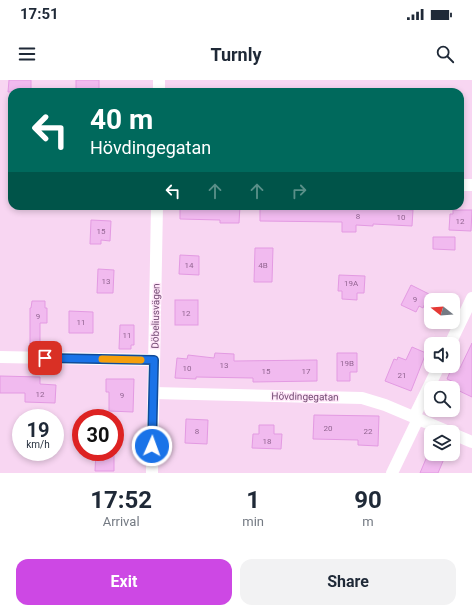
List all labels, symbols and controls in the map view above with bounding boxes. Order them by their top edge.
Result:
text: 17:51 [20,5,59,23]
icon: menu [16,43,38,65]
icon: search [434,43,456,65]
text: Turnly [210,44,262,65]
text: 40 m [90,103,153,136]
icon: left [24,104,76,156]
text: Hövdingegatan [90,137,211,158]
icon: left [162,180,184,202]
icon: ahead [204,180,226,202]
icon: ahead [246,180,268,202]
icon: right [288,180,310,202]
house number: 8 [356,212,361,221]
house number: 10 [397,213,406,222]
house number: 12 [456,217,465,226]
house number: 15 [97,227,106,236]
house number: 14 [185,261,194,270]
house number: 4B [258,261,268,270]
house number: 13 [102,277,111,286]
house number: 19A [344,279,359,288]
street label: Döbeliusvägen [149,283,162,349]
north arrow [424,293,460,329]
map controls [424,293,460,461]
house number: 9 [413,295,417,304]
house number: 12 [182,309,191,318]
house number: 9 [36,312,40,321]
house number: 11 [77,318,86,327]
house number: 11 [123,331,132,340]
button: sound [424,337,460,373]
pin [28,341,62,375]
icon: arrive [34,347,56,369]
house number: 19B [340,359,354,368]
house number: 13 [220,361,229,370]
house number: 10 [183,364,192,373]
house number: 15 [262,367,271,376]
house number: 17 [302,367,311,376]
house number: 21 [398,371,407,380]
button: search [424,381,460,417]
house number: 12 [36,390,45,399]
street label: Hövdingegatan [271,390,339,403]
house number: 9 [120,391,124,400]
speed limit sign: 30 [72,409,124,461]
text: 19 [27,418,49,442]
house number: 20 [324,424,333,433]
position arrow [131,425,173,467]
button: layers [424,425,460,461]
house number: 8 [195,427,200,436]
house number: 22 [364,427,373,436]
house number: 18 [263,437,272,446]
text: km/h [26,439,50,450]
text: 17:52 [90,486,152,514]
text: 1 [246,486,260,514]
text: 90 [354,486,382,514]
text: Arrival [103,514,140,529]
text: min [242,514,264,529]
text: m [362,514,374,529]
button: Exit [16,559,232,605]
button: Share [240,559,456,605]

